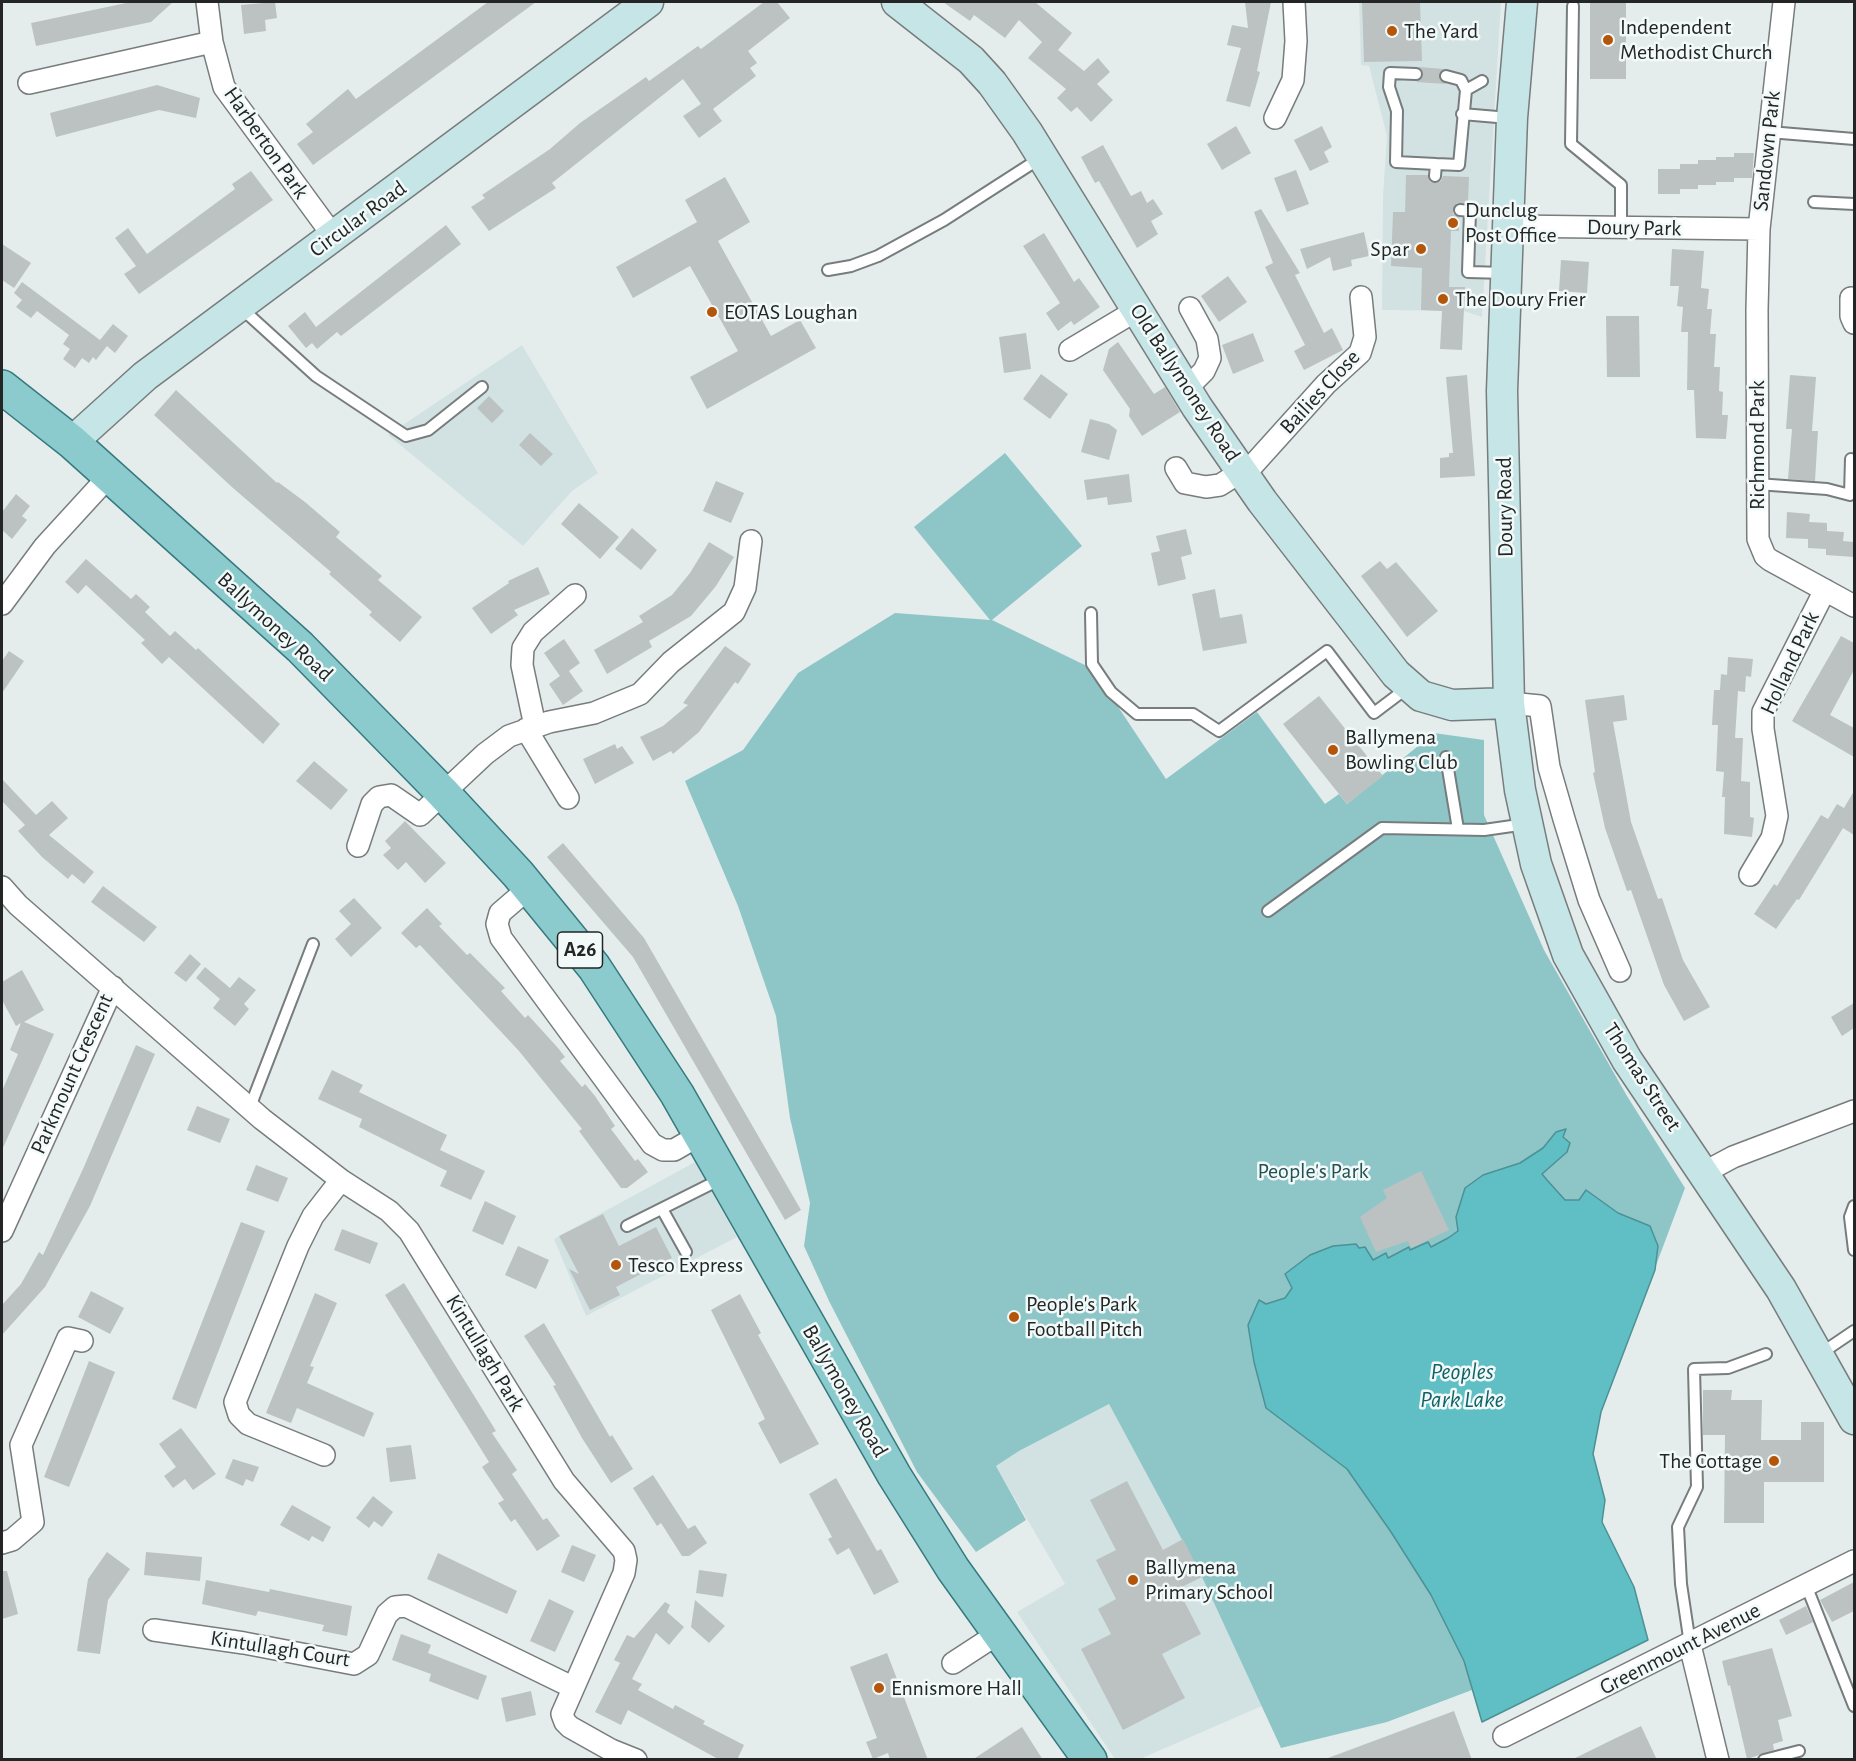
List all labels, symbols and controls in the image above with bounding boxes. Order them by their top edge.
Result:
place label: Independent Methodist Church [1620,14,1773,66]
place label: The Yard [1404,18,1478,44]
marker: The Yard [1385,24,1399,38]
marker: Independent Methodist Church [1601,33,1615,47]
street label: Harberton Park [218,82,314,204]
street label: Sandown Park [1748,89,1786,213]
street label: Circular Road [304,175,412,263]
place label: Dunclug Post Office [1465,197,1557,248]
street label: Doury Park [1587,214,1681,242]
marker: Dunclug Post Office [1446,216,1460,230]
place label: Spar [1370,236,1409,262]
marker: Spar [1414,242,1428,256]
place label: The Doury Frier [1455,286,1586,312]
marker: The Doury Frier [1436,292,1450,306]
place label: EOTAS Loughan [724,299,858,325]
street label: Old Ballymoney Road [1124,299,1246,467]
marker: EOTAS Loughan [705,305,719,319]
street label: Bailies Close [1274,344,1366,440]
street label: Richmond Park [1744,380,1770,510]
street label: Doury Road [1491,457,1519,557]
street label: Ballymoney Road [212,567,338,687]
street label: Holland Park [1755,607,1825,719]
place label: Ballymena Bowling Club [1345,724,1458,776]
marker: Ballymena Bowling Club [1326,743,1340,757]
road number: A26 [558,932,602,968]
street label: Parkmount Crescent [25,990,119,1158]
street label: Thomas Street [1597,1018,1687,1136]
park label: People's Park [1257,1158,1369,1184]
place label: Tesco Express [628,1252,743,1278]
marker: Tesco Express [609,1258,623,1272]
street label: Kintullagh Park [440,1290,530,1416]
place label: People's Park Football Pitch [1026,1291,1143,1342]
marker: People's Park Football Pitch [1007,1310,1021,1324]
street label: Ballymoney Road [796,1320,894,1462]
water label: Peoples Park Lake [1420,1358,1504,1414]
place label: The Cottage [1659,1448,1762,1474]
marker: The Cottage [1767,1454,1781,1468]
place label: Ballymena Primary School [1145,1554,1273,1606]
marker: Ballymena Primary School [1126,1573,1140,1587]
street label: Greenmount Avenue [1595,1597,1765,1701]
street label: Kintullagh Court [208,1625,352,1673]
place label: Ennismore Hall [891,1675,1022,1701]
marker: Ennismore Hall [872,1681,886,1695]

